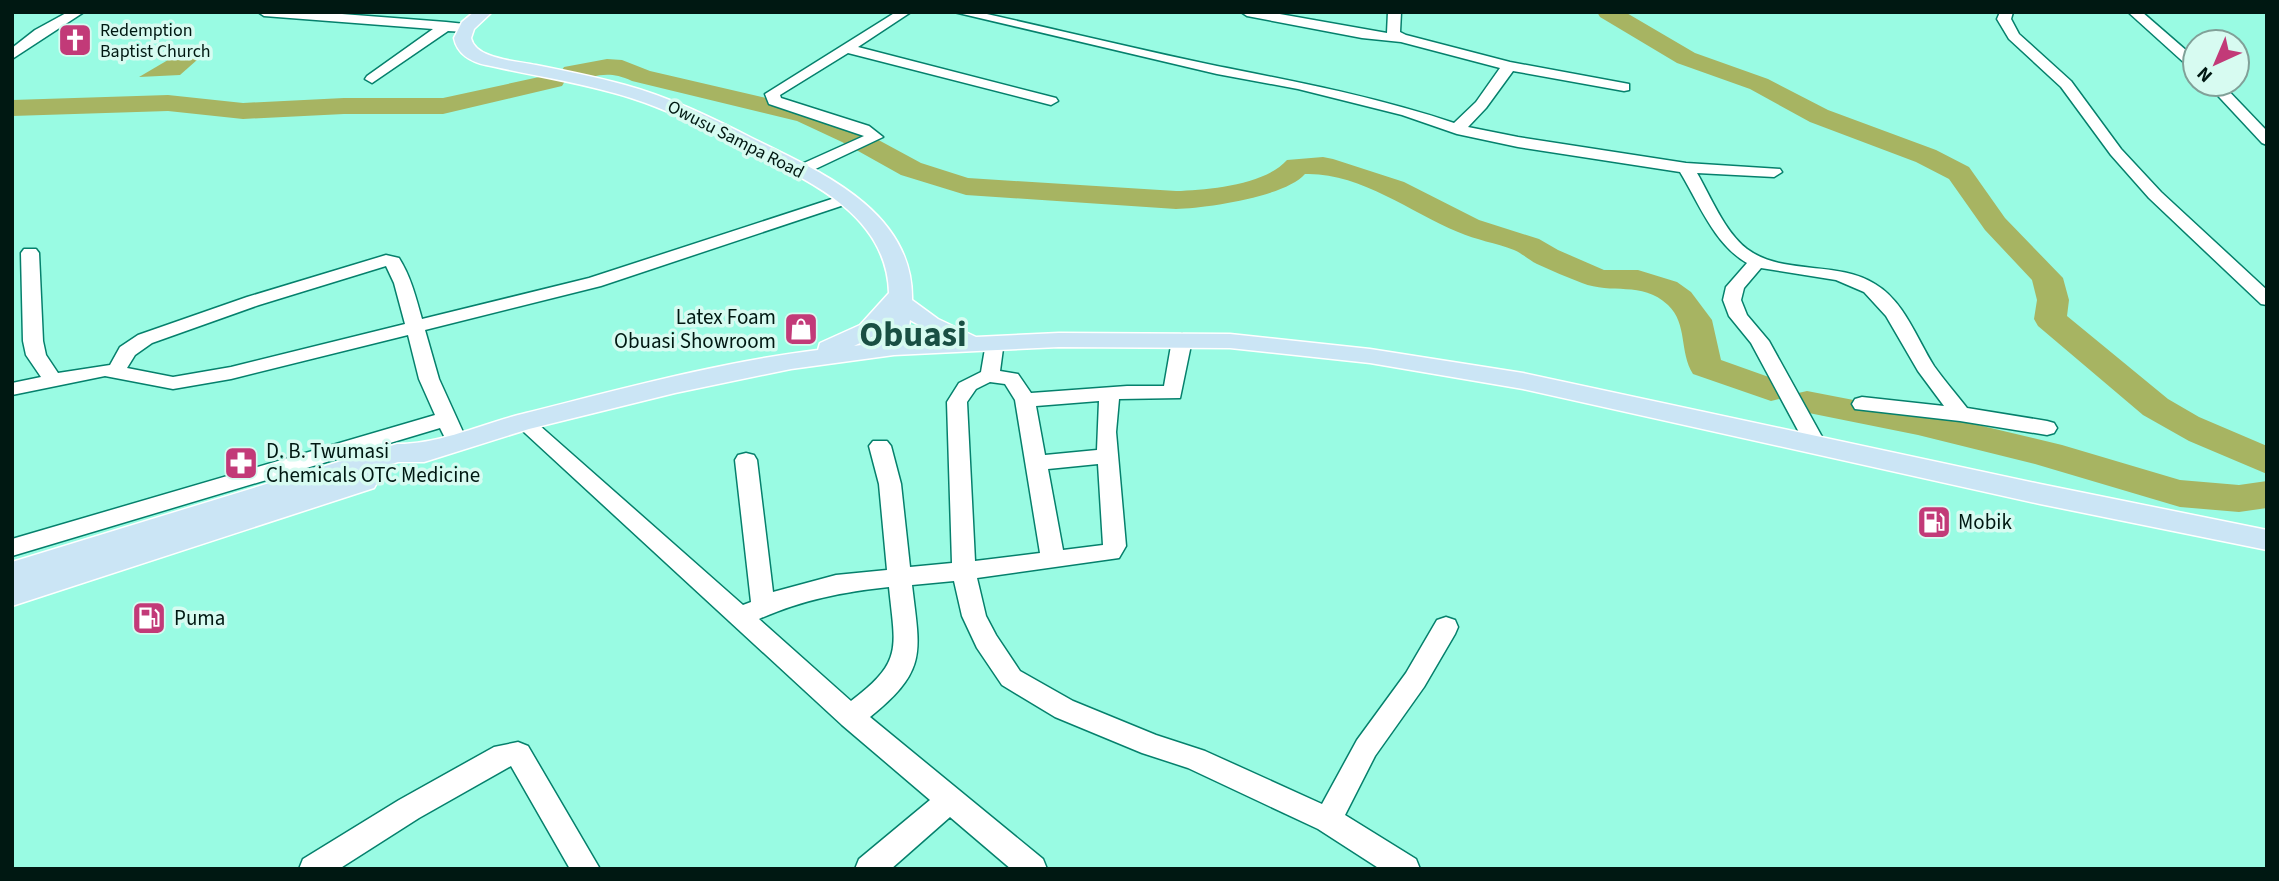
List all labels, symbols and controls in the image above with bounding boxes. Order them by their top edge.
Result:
place label: Redemption Baptist Church [100,18,211,64]
church icon: Redemption Baptist Church [56,21,94,59]
north arrow [2181,28,2251,98]
text: N [2191,60,2219,88]
street label: Owusu Sampa Road [663,94,808,185]
place label: Latex Foam Obuasi Showroom [614,302,776,356]
shop icon: Latex Foam Obuasi Showroom [782,310,820,348]
district label: Obuasi [859,310,967,360]
place label: D. B. Twumasi Chemicals OTC Medicine [266,436,480,490]
pharmacy icon: D. B. Twumasi Chemicals OTC Medicine [222,444,260,482]
fuel station icon: Mobik [1915,503,1953,541]
place label: Mobik [1958,507,2012,537]
fuel station icon: Puma [130,599,168,637]
place label: Puma [174,603,225,633]

